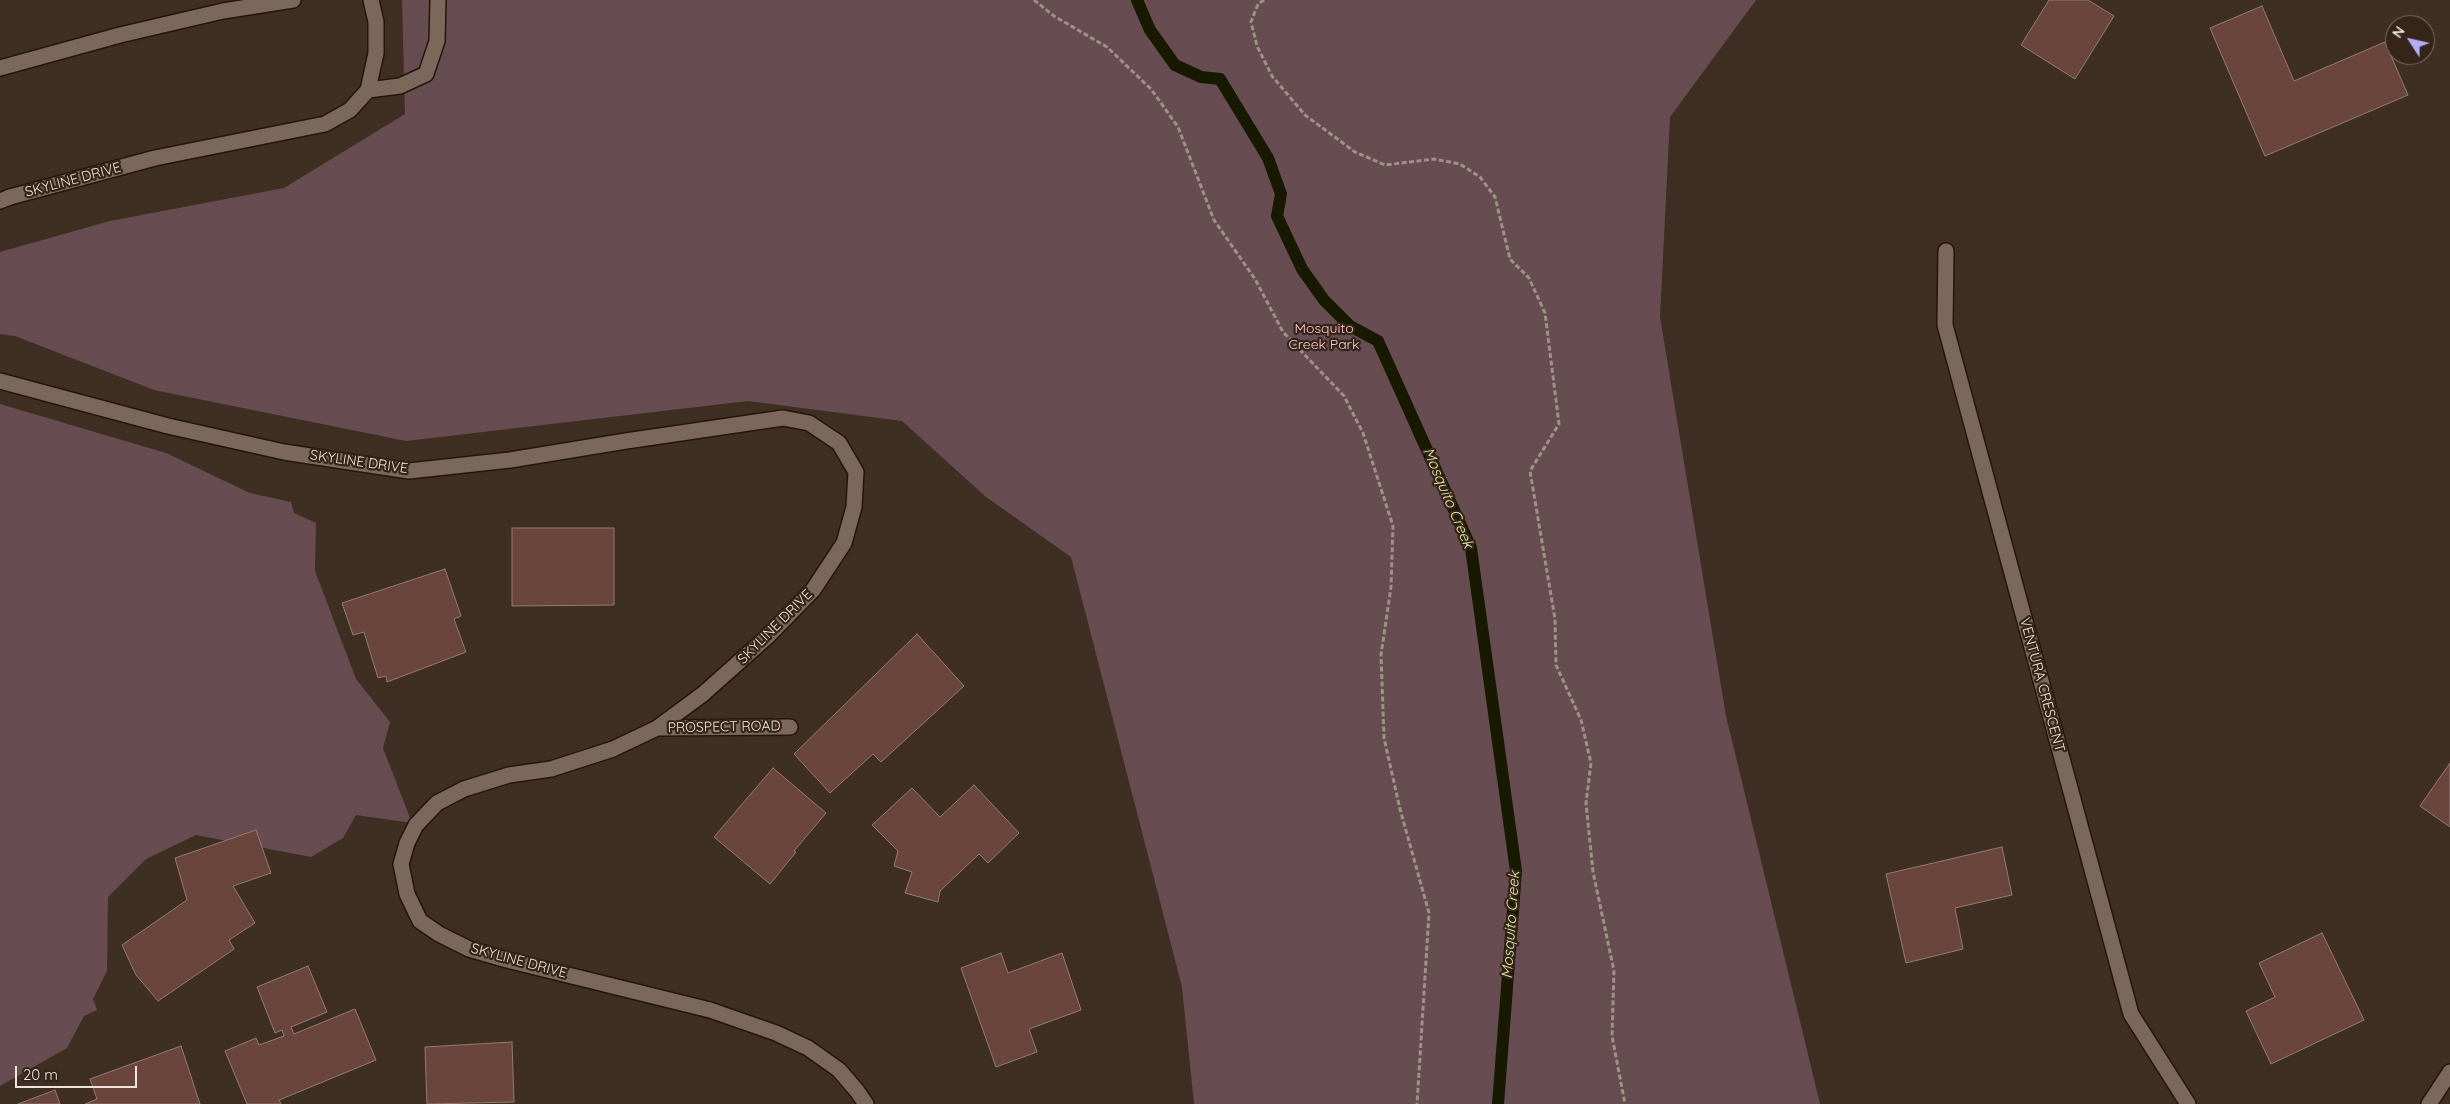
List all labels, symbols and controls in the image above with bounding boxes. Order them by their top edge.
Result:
north arrow [2385,15,2435,65]
text: N [2388,23,2409,41]
street label: SKYLINE DRIVE [23,159,123,201]
park label: Mosquito Creek Park [1289,321,1359,354]
water label: Mosquito Creek [1419,445,1477,551]
street label: SKYLINE DRIVE [309,447,409,477]
street label: SKYLINE DRIVE [734,586,816,668]
street label: VENTURA CRESCENT [2016,616,2068,754]
street label: PROSPECT ROAD [667,718,781,736]
water label: Mosquito Creek [1498,871,1524,979]
street label: SKYLINE DRIVE [469,940,569,982]
scale bar [18,1056,140,1088]
text: 20 m [23,1065,58,1084]

